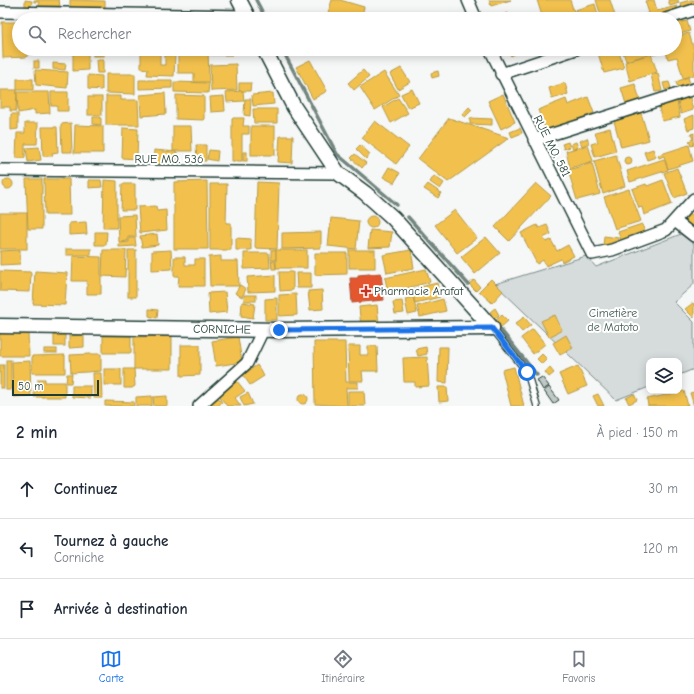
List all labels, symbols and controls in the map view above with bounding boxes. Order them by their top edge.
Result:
search box [12,12,682,56]
icon: search [26,23,48,45]
text: Rechercher [58,25,131,43]
street label: RUE MO. 581 [530,113,574,179]
street label: RUE MO. 536 [135,152,203,166]
place label: Pharmacie Arafat [374,284,464,298]
marker: Pharmacie Arafat [361,286,371,296]
park label: Cimetière de Matoto [587,306,639,334]
route end [270,321,288,339]
street label: CORNICHE [193,322,251,337]
map controls [646,358,682,394]
button: layers [646,358,682,394]
route start [518,363,536,381]
scale bar [12,378,99,397]
text: 50 m [18,380,43,393]
text: 2 min [16,423,57,442]
text: À pied · 150 m [597,425,678,440]
icon: ahead [16,478,38,500]
text: Continuez [54,480,117,498]
text: 30 m [648,481,678,496]
text: Tournez à gauche [54,532,168,550]
icon: left [16,538,38,560]
text: 120 m [643,541,678,556]
text: Corniche [54,550,104,565]
icon: arrive [16,598,38,620]
text: Arrivée à destination [54,600,188,618]
tab: Carte [99,648,124,685]
tab: Itinéraire [321,648,365,685]
tab: Favoris [562,648,595,685]

